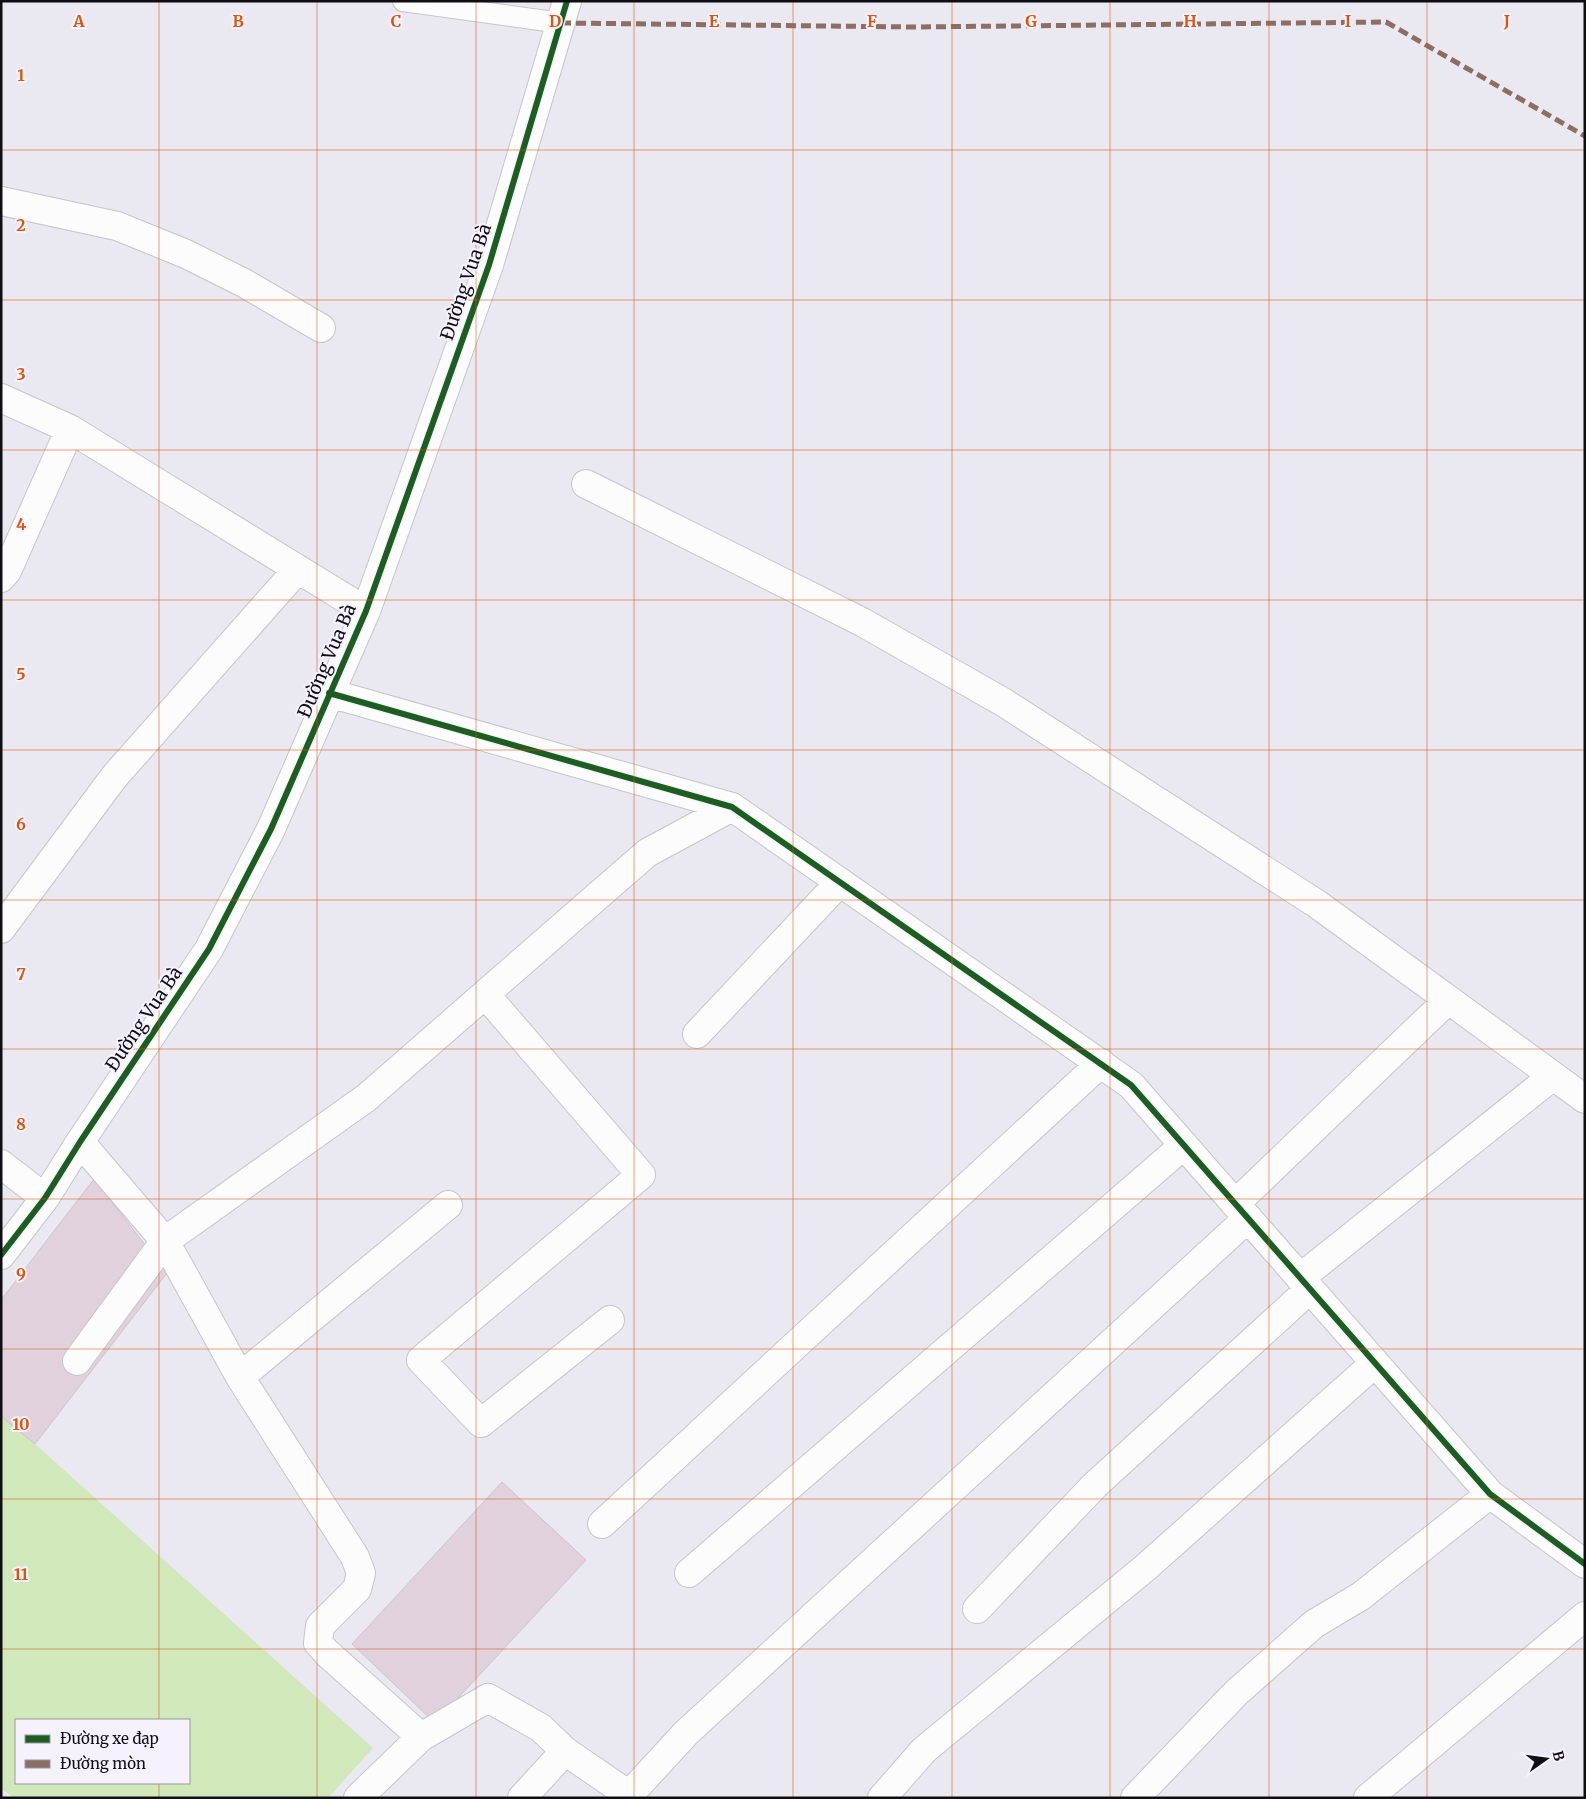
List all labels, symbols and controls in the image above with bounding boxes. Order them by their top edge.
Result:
text: A [72,11,85,31]
text: B [232,11,244,31]
text: C [391,11,401,31]
text: D [549,11,561,31]
text: E [709,11,720,31]
text: F [867,11,877,31]
text: G [1025,11,1037,31]
text: H [1183,11,1197,31]
text: I [1345,11,1351,31]
text: J [1503,11,1510,31]
text: 1 [17,65,25,85]
text: 2 [16,215,26,235]
street label: Đường Vua Bà [435,220,496,343]
text: 3 [16,364,26,384]
text: 4 [16,514,26,534]
street label: Đường Vua Bà [292,600,361,721]
text: 5 [16,664,26,684]
text: 6 [16,814,26,834]
street label: Đường Vua Bà [100,962,187,1076]
text: 7 [16,964,26,984]
text: 8 [16,1114,26,1134]
text: 9 [16,1264,26,1284]
text: 10 [12,1414,30,1434]
text: 11 [14,1564,29,1584]
legend [15,1719,190,1784]
text: Đường xe đạp [60,1729,159,1748]
north arrow [1521,1734,1571,1784]
text: B [1549,1749,1569,1763]
text: Đường mòn [60,1754,146,1773]

